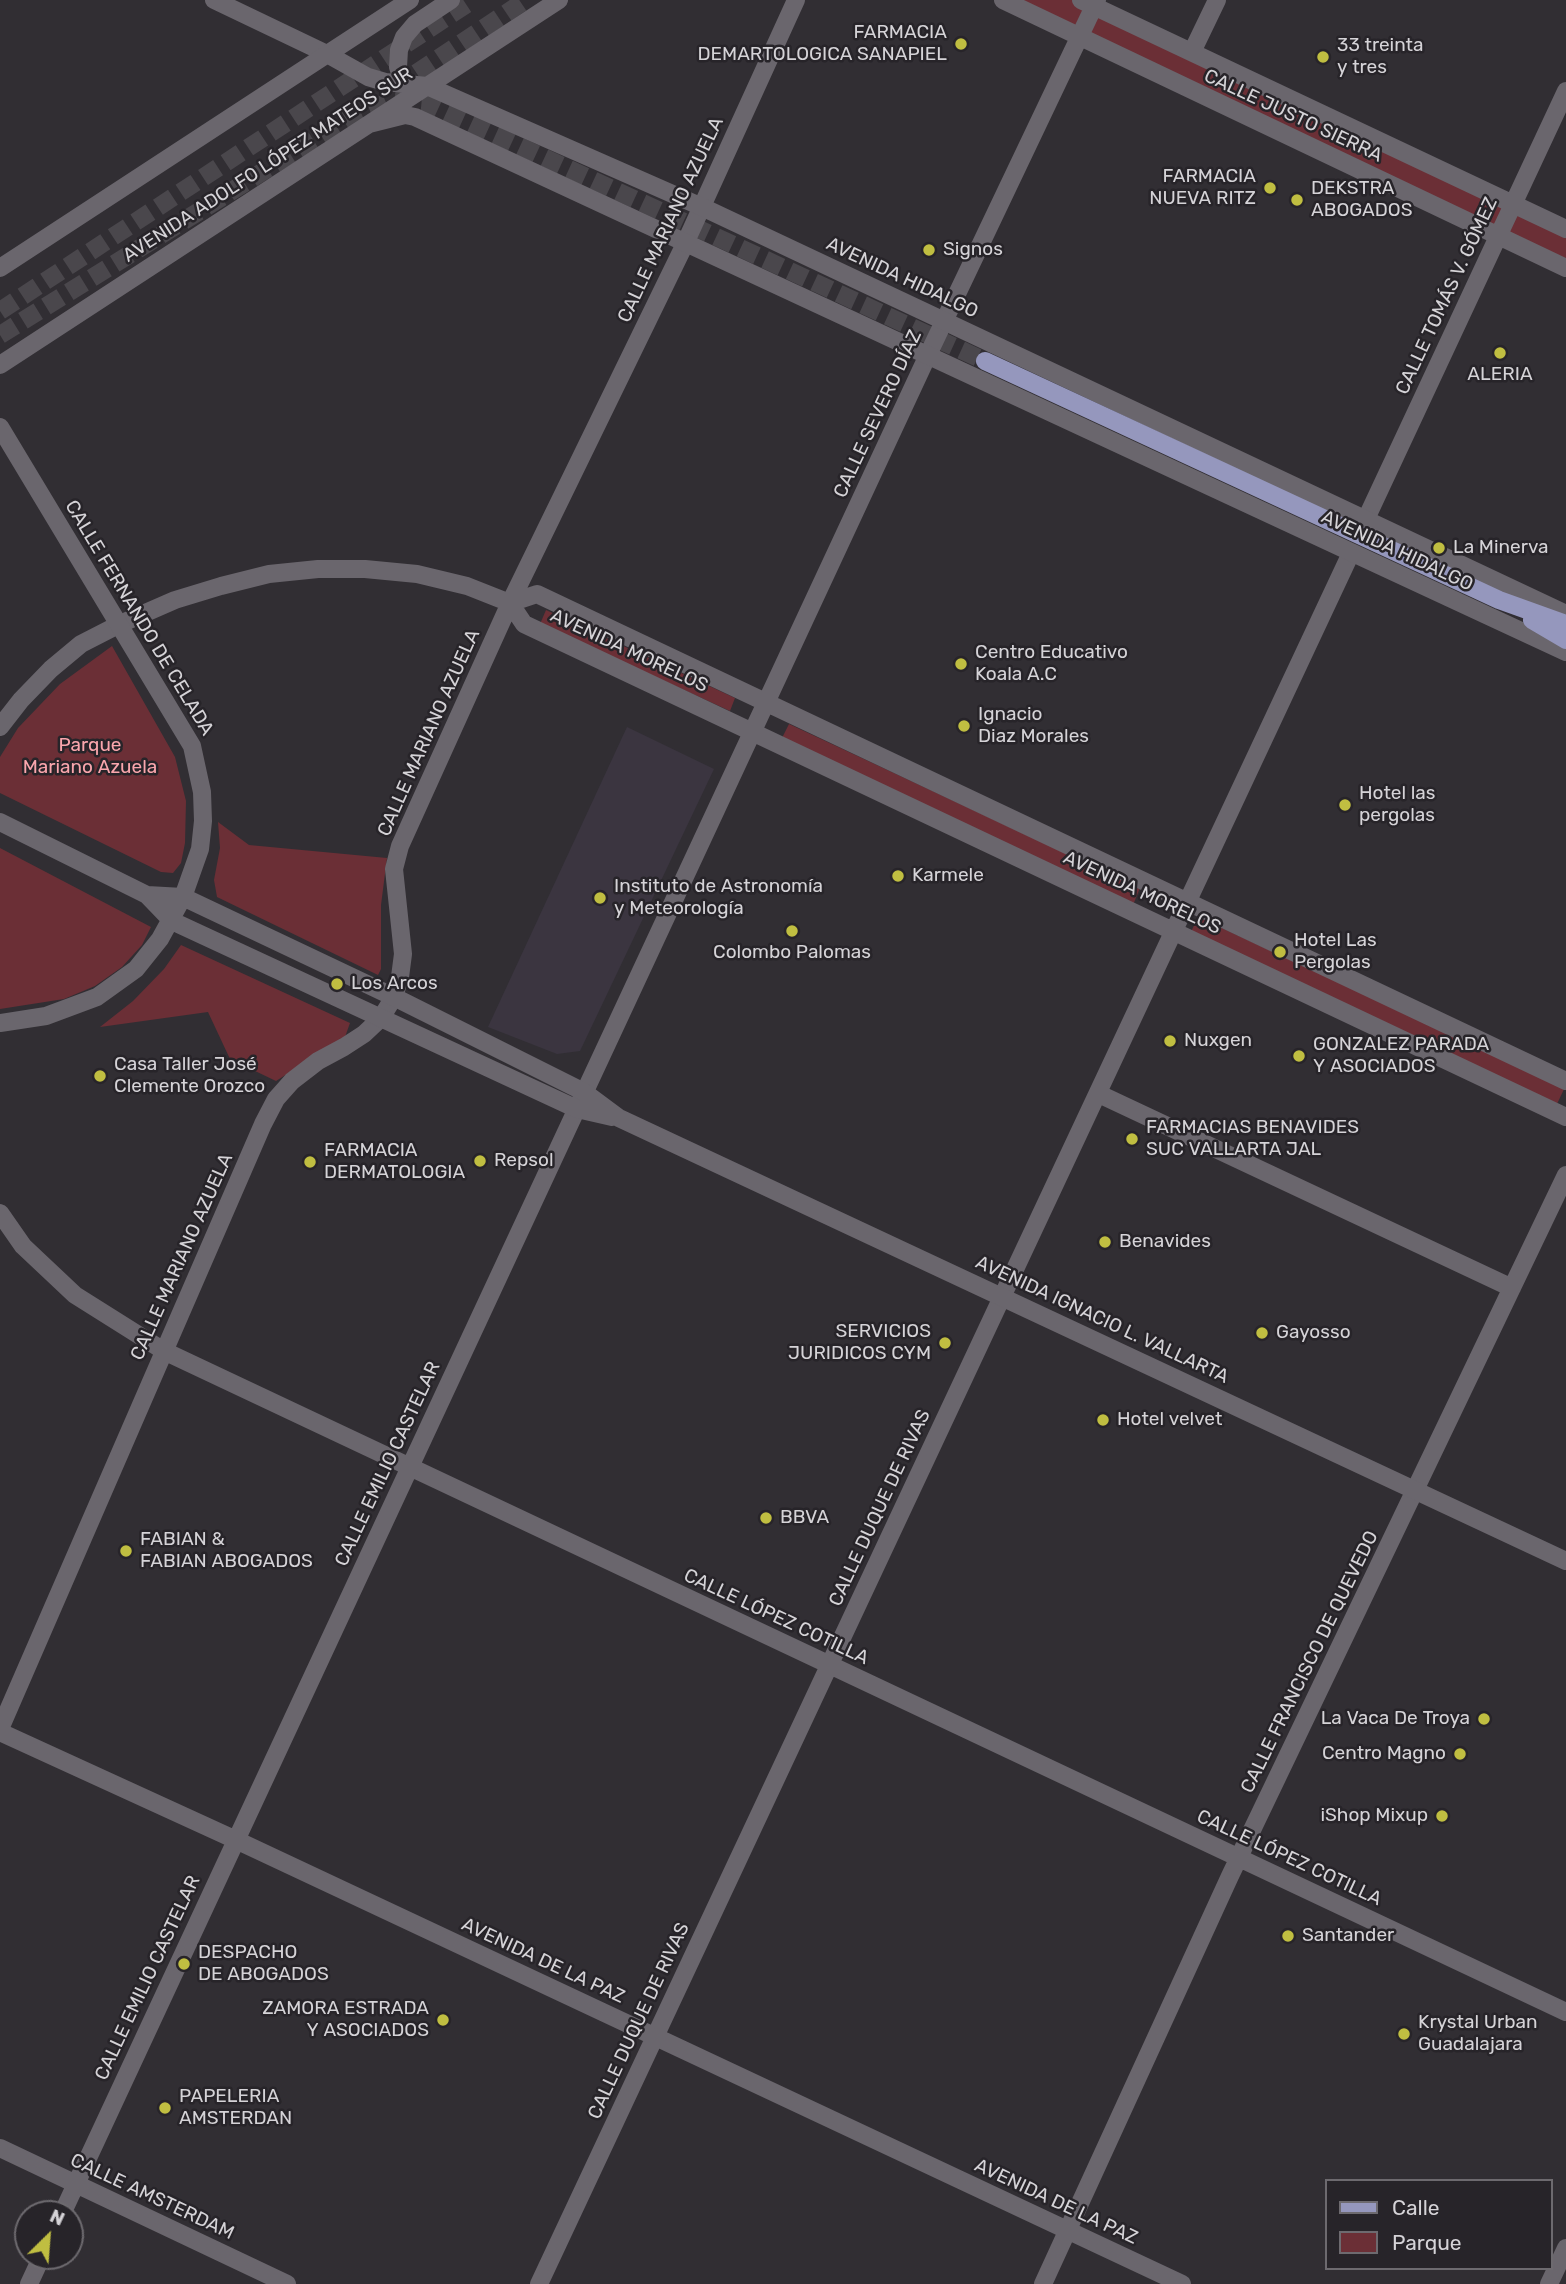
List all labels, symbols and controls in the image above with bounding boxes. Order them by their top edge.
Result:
place label: FARMACIA DEMARTOLOGICA SANAPIEL [697,22,947,66]
place label: 33 treinta y tres [1337,35,1423,79]
marker: FARMACIA DEMARTOLOGICA SANAPIEL [953,36,969,52]
marker: 33 treinta y tres [1315,49,1331,65]
street label: AVENIDA ADOLFO LÓPEZ MATEOS SUR [119,63,417,267]
street label: CALLE JUSTO SIERRA [1200,65,1386,167]
street label: CALLE MARIANO AZUELA [613,114,729,326]
place label: FARMACIA NUEVA RITZ [1149,166,1256,210]
place label: DEKSTRA ABOGADOS [1311,178,1412,222]
marker: FARMACIA NUEVA RITZ [1262,180,1278,196]
marker: DEKSTRA ABOGADOS [1289,192,1305,208]
street label: CALLE TOMÁS V. GÓMEZ [1391,194,1503,398]
street label: AVENIDA HIDALGO [822,233,982,323]
place label: Signos [943,239,1003,261]
marker: Signos [921,242,937,258]
street label: CALLE SEVERO DÍAZ [829,327,927,501]
marker: ALERIA [1492,345,1508,361]
place label: ALERIA [1467,364,1533,386]
street label: CALLE FERNANDO DE CELADA [60,496,218,740]
street label: AVENIDA HIDALGO [1317,506,1477,596]
place label: La Minerva [1453,537,1549,559]
marker: La Minerva [1431,540,1447,556]
street label: AVENIDA MORELOS [546,604,712,698]
street label: CALLE MARIANO AZUELA [373,626,485,840]
place label: Centro Educativo Koala A.C [975,642,1128,686]
marker: Centro Educativo Koala A.C [953,656,969,672]
place label: Ignacio Diaz Morales [978,704,1089,748]
marker: Ignacio Diaz Morales [956,718,972,734]
park label: Parque Mariano Azuela [23,735,157,779]
place label: Hotel las pergolas [1359,783,1436,827]
marker: Hotel las pergolas [1337,797,1353,813]
street label: AVENIDA MORELOS [1059,846,1225,940]
place label: Karmele [912,865,984,887]
marker: Karmele [890,868,906,884]
place label: Instituto de Astronomía y Meteorología [614,876,823,920]
marker: Instituto de Astronomía y Meteorología [592,890,608,906]
marker: Colombo Palomas [784,923,800,939]
place label: Hotel Las Pergolas [1294,930,1377,974]
place label: Colombo Palomas [713,942,871,964]
marker: Hotel Las Pergolas [1272,944,1288,960]
place label: Los Arcos [351,973,438,995]
marker: Los Arcos [329,976,345,992]
place label: Nuxgen [1184,1030,1252,1052]
marker: Nuxgen [1162,1033,1178,1049]
place label: GONZALEZ PARADA Y ASOCIADOS [1313,1034,1489,1078]
marker: GONZALEZ PARADA Y ASOCIADOS [1291,1048,1307,1064]
place label: Casa Taller José Clemente Orozco [114,1054,265,1098]
marker: Casa Taller José Clemente Orozco [92,1068,108,1084]
place label: FARMACIAS BENAVIDES SUC VALLARTA JAL [1146,1117,1359,1161]
marker: FARMACIAS BENAVIDES SUC VALLARTA JAL [1124,1131,1140,1147]
place label: FARMACIA DERMATOLOGIA [324,1140,465,1184]
street label: CALLE MARIANO AZUELA [126,1150,238,1364]
place label: Repsol [494,1150,554,1172]
marker: Repsol [472,1153,488,1169]
marker: FARMACIA DERMATOLOGIA [302,1154,318,1170]
place label: Benavides [1119,1231,1211,1253]
marker: Benavides [1097,1234,1113,1250]
street label: AVENIDA IGNACIO L. VALLARTA [972,1251,1232,1389]
place label: SERVICIOS JURIDICOS CYM [788,1321,931,1365]
place label: Gayosso [1276,1322,1351,1344]
marker: Gayosso [1254,1325,1270,1341]
marker: SERVICIOS JURIDICOS CYM [937,1335,953,1351]
street label: CALLE EMILIO CASTELAR [331,1358,445,1570]
street label: CALLE DUQUE DE RIVAS [824,1406,936,1610]
place label: Hotel velvet [1117,1409,1222,1431]
marker: Hotel velvet [1095,1412,1111,1428]
place label: BBVA [780,1507,829,1529]
marker: BBVA [758,1510,774,1526]
street label: CALLE FRANCISCO DE QUEVEDO [1236,1527,1384,1797]
place label: FABIAN & FABIAN ABOGADOS [140,1529,313,1573]
marker: FABIAN & FABIAN ABOGADOS [118,1543,134,1559]
street label: CALLE LÓPEZ COTILLA [680,1564,872,1670]
place label: La Vaca De Troya [1321,1708,1470,1730]
marker: La Vaca De Troya [1476,1711,1492,1727]
place label: Centro Magno [1322,1743,1446,1765]
marker: Centro Magno [1452,1746,1468,1762]
street label: CALLE LÓPEZ COTILLA [1193,1805,1385,1911]
place label: iShop Mixup [1320,1805,1428,1827]
marker: iShop Mixup [1434,1808,1450,1824]
street label: CALLE EMILIO CASTELAR [91,1872,205,2084]
street label: AVENIDA DE LA PAZ [458,1913,628,2009]
street label: CALLE DUQUE DE RIVAS [583,1919,695,2123]
place label: Santander [1302,1925,1394,1947]
marker: Santander [1280,1928,1296,1944]
place label: DESPACHO DE ABOGADOS [198,1942,329,1986]
marker: DESPACHO DE ABOGADOS [176,1956,192,1972]
place label: ZAMORA ESTRADA Y ASOCIADOS [262,1998,429,2042]
marker: ZAMORA ESTRADA Y ASOCIADOS [435,2012,451,2028]
place label: Krystal Urban Guadalajara [1418,2012,1538,2056]
marker: Krystal Urban Guadalajara [1396,2026,1412,2042]
place label: PAPELERIA AMSTERDAN [179,2086,292,2130]
marker: PAPELERIA AMSTERDAN [157,2100,173,2116]
street label: CALLE AMSTERDAM [67,2149,237,2245]
street label: AVENIDA DE LA PAZ [971,2154,1141,2250]
legend [1324,2179,1552,2270]
text: Calle [1392,2195,1440,2220]
north arrow [14,2200,84,2270]
text: N [46,2204,68,2231]
text: Parque [1392,2230,1462,2255]

